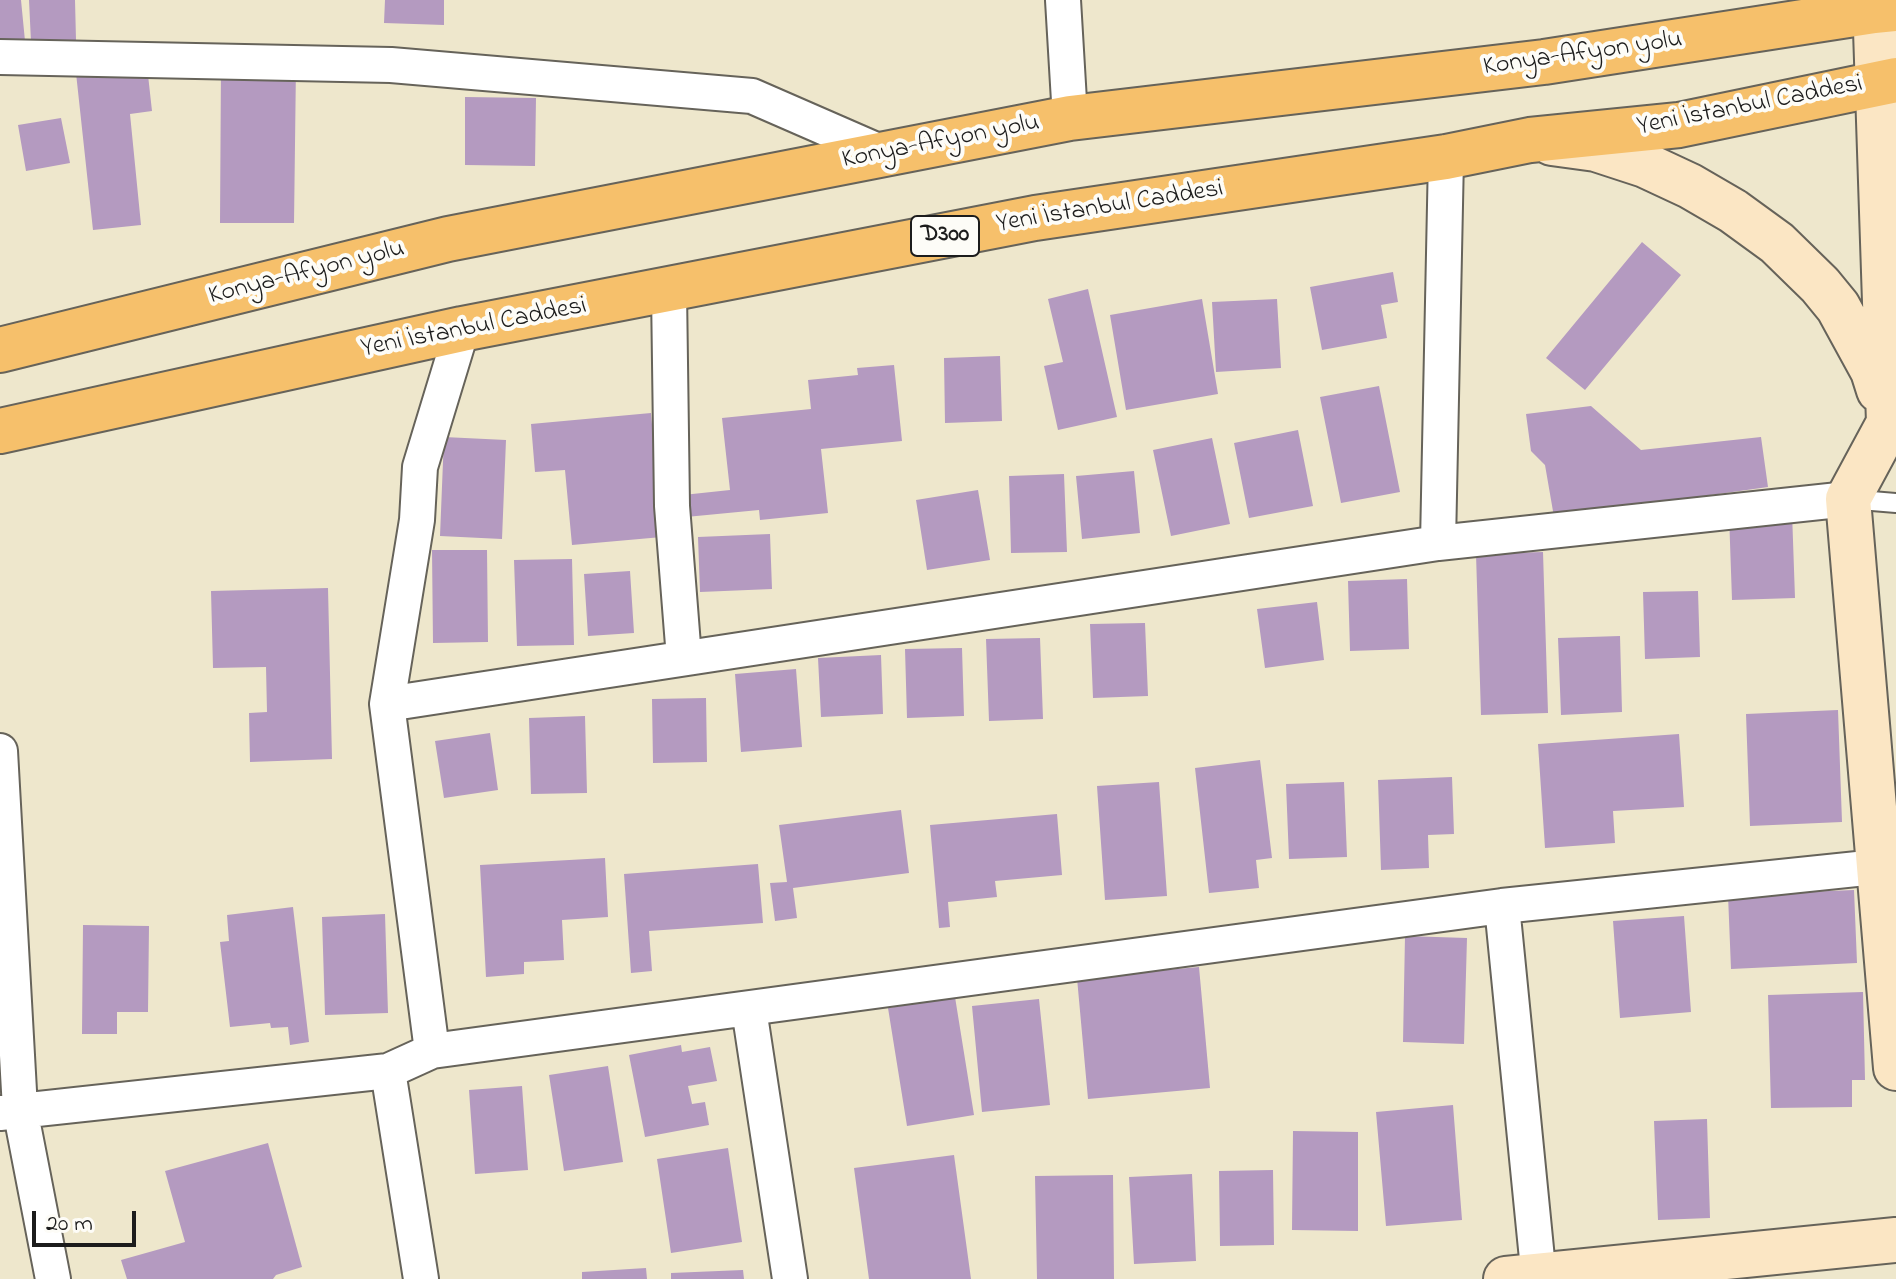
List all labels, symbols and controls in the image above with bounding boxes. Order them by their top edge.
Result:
street label: Konya-Afyon yolu [1482,26,1684,84]
street label: Yeni İstanbul Caddesi [1635,70,1865,144]
street label: Konya-Afyon yolu [840,109,1042,177]
street label: Yeni İstanbul Caddesi [994,175,1226,241]
road number: D300 [911,216,979,256]
street label: Konya-Afyon yolu [206,235,408,313]
street label: Yeni İstanbul Caddesi [359,292,589,366]
scale bar [36,1195,140,1245]
text: 20 m [46,1207,93,1242]

